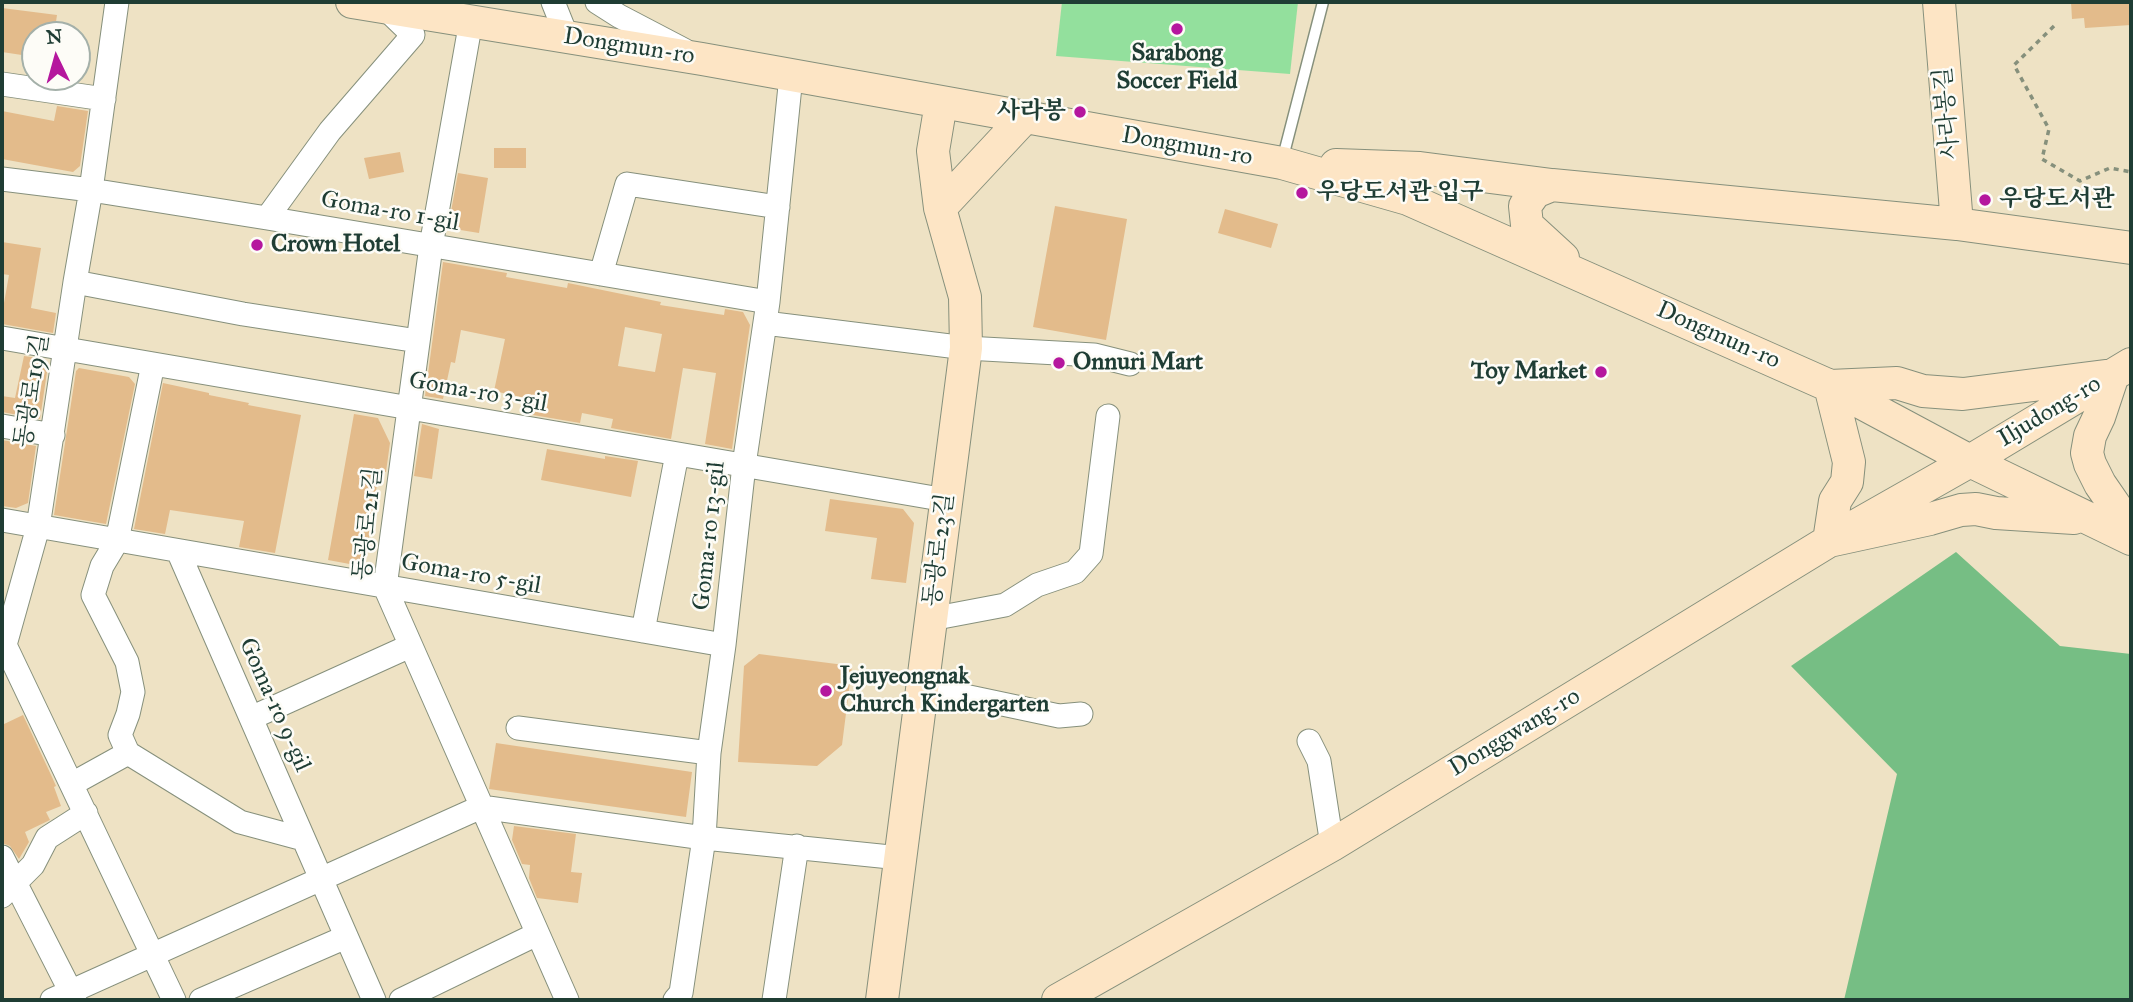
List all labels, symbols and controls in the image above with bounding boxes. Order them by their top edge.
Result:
north arrow [21,21,91,91]
marker: Sarabong Soccer Field [1169,21,1185,37]
street label: Dongmun-ro [561,22,697,72]
text: N [45,24,63,49]
place label: Sarabong Soccer Field [1116,40,1238,96]
street label: 사라봉길 [1930,66,1966,160]
place label: 사라봉 [996,98,1066,126]
marker: 사라봉 [1072,104,1088,120]
street label: Dongmun-ro [1119,121,1255,173]
place label: 우당도서관 입구 [1316,179,1483,207]
marker: 우당도서관 입구 [1294,185,1310,201]
street label: Goma-ro 1-gil [319,186,461,238]
place label: 우당도서관 [1999,186,2115,214]
marker: 우당도서관 [1977,192,1993,208]
place label: Crown Hotel [271,231,400,259]
marker: Crown Hotel [249,237,265,253]
street label: Dongmun-ro [1652,296,1784,376]
street label: 동광로19길 [10,332,56,450]
place label: Onnuri Mart [1073,349,1203,377]
marker: Onnuri Mart [1051,355,1067,371]
place label: Toy Market [1471,358,1587,386]
marker: Toy Market [1593,364,1609,380]
street label: Goma-ro 3-gil [407,367,549,419]
street label: Iljudong-ro [1993,370,2107,454]
street label: Goma-ro 13-gil [688,460,732,612]
street label: 동광로21길 [349,466,389,582]
street label: 동광로23길 [919,492,961,608]
street label: Goma-ro 5-gil [399,549,543,601]
street label: Goma-ro 9-gil [232,634,316,776]
place label: Jejuyeongnak Church Kindergarten [840,663,1049,719]
marker: Jejuyeongnak Church Kindergarten [818,683,834,699]
street label: Donggwang-ro [1444,683,1586,783]

